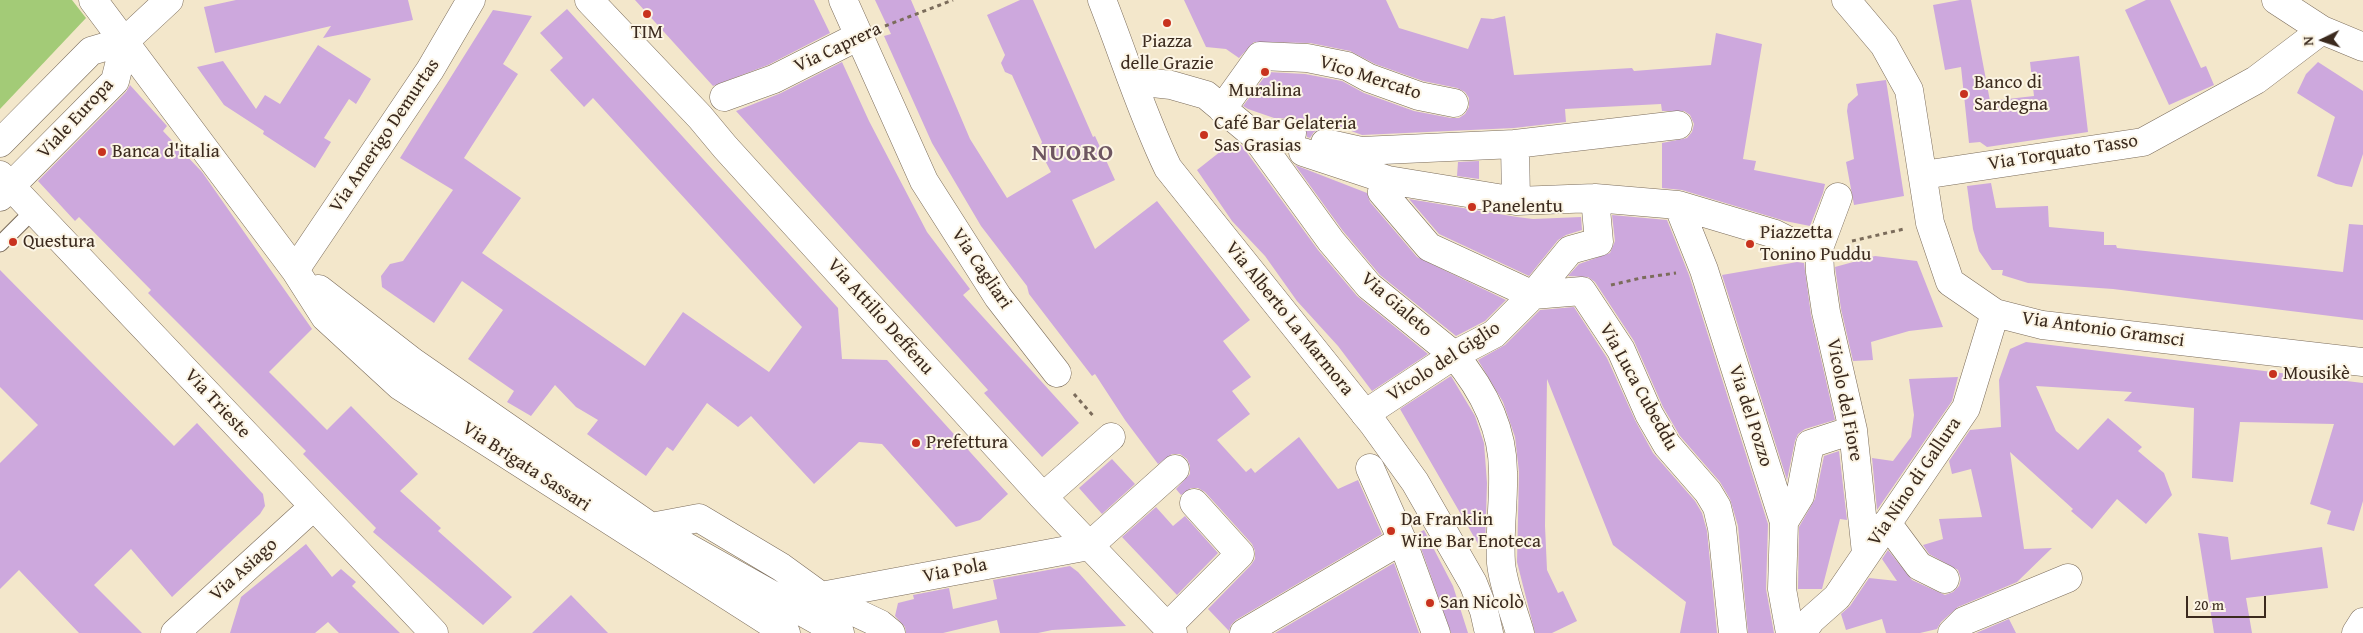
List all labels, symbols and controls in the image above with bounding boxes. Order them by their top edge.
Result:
marker: TIM [641,8,653,20]
north arrow [2298,15,2348,65]
marker: Piazza delle Grazie [1161,17,1173,29]
street label: Via Caprera [791,18,885,78]
place label: TIM [631,22,663,44]
place label: Piazza delle Grazie [1120,31,1214,75]
text: N [2298,36,2318,46]
street label: Vico Mercato [1316,51,1424,105]
street label: Via Amerigo Demurtas [325,55,445,217]
marker: Muralina [1259,66,1271,78]
place label: Banco di Sardegna [1974,72,2048,116]
street label: Viale Europa [33,74,119,164]
place label: Muralina [1229,80,1301,102]
marker: Banco di Sardegna [1958,88,1970,100]
place label: Café Bar Gelateria Sas Grasias [1214,113,1356,157]
marker: Café Bar Gelateria Sas Grasias [1198,129,1210,141]
street label: Via Torquato Tasso [1986,130,2140,176]
district label: NUORO [1031,140,1115,168]
place label: Banca d'italia [112,141,220,163]
marker: Banca d'italia [96,146,108,158]
place label: Panelentu [1482,196,1563,218]
marker: Panelentu [1466,201,1478,213]
place label: Piazzetta Tonino Puddu [1760,222,1871,266]
street label: Via Cagliari [946,224,1016,314]
place label: Questura [23,231,95,253]
marker: Questura [7,236,19,248]
street label: Via Alberto La Marmora [1220,237,1358,401]
marker: Piazzetta Tonino Puddu [1744,238,1756,250]
street label: Via Attilio Deffenu [822,254,938,380]
street label: Via Gialeto [1356,268,1436,342]
street label: Via Antonio Gramsci [2020,307,2186,353]
street label: Vicolo del Giglio [1383,317,1505,407]
street label: Via Luca Cubeddu [1594,319,1682,455]
street label: Vicolo del Fiore [1821,337,1867,463]
street label: Via del Pozzo [1723,362,1777,470]
place label: Mousikè [2283,363,2350,385]
street label: Via Trieste [179,364,255,444]
marker: Mousikè [2267,368,2279,380]
street label: Via Nino di Gallura [1863,413,1967,551]
street label: Via Brigata Sassari [457,417,595,517]
place label: Prefettura [926,432,1008,454]
marker: Prefettura [910,437,922,449]
place label: Da Franklin Wine Bar Enoteca [1401,509,1541,553]
marker: Da Franklin Wine Bar Enoteca [1385,525,1397,537]
street label: Via Asiago [205,534,283,606]
street label: Via Pola [921,554,989,588]
scale bar [2188,586,2268,618]
place label: San Nicolò [1440,592,1524,614]
text: 20 m [2194,594,2224,615]
marker: San Nicolò [1424,597,1436,609]

